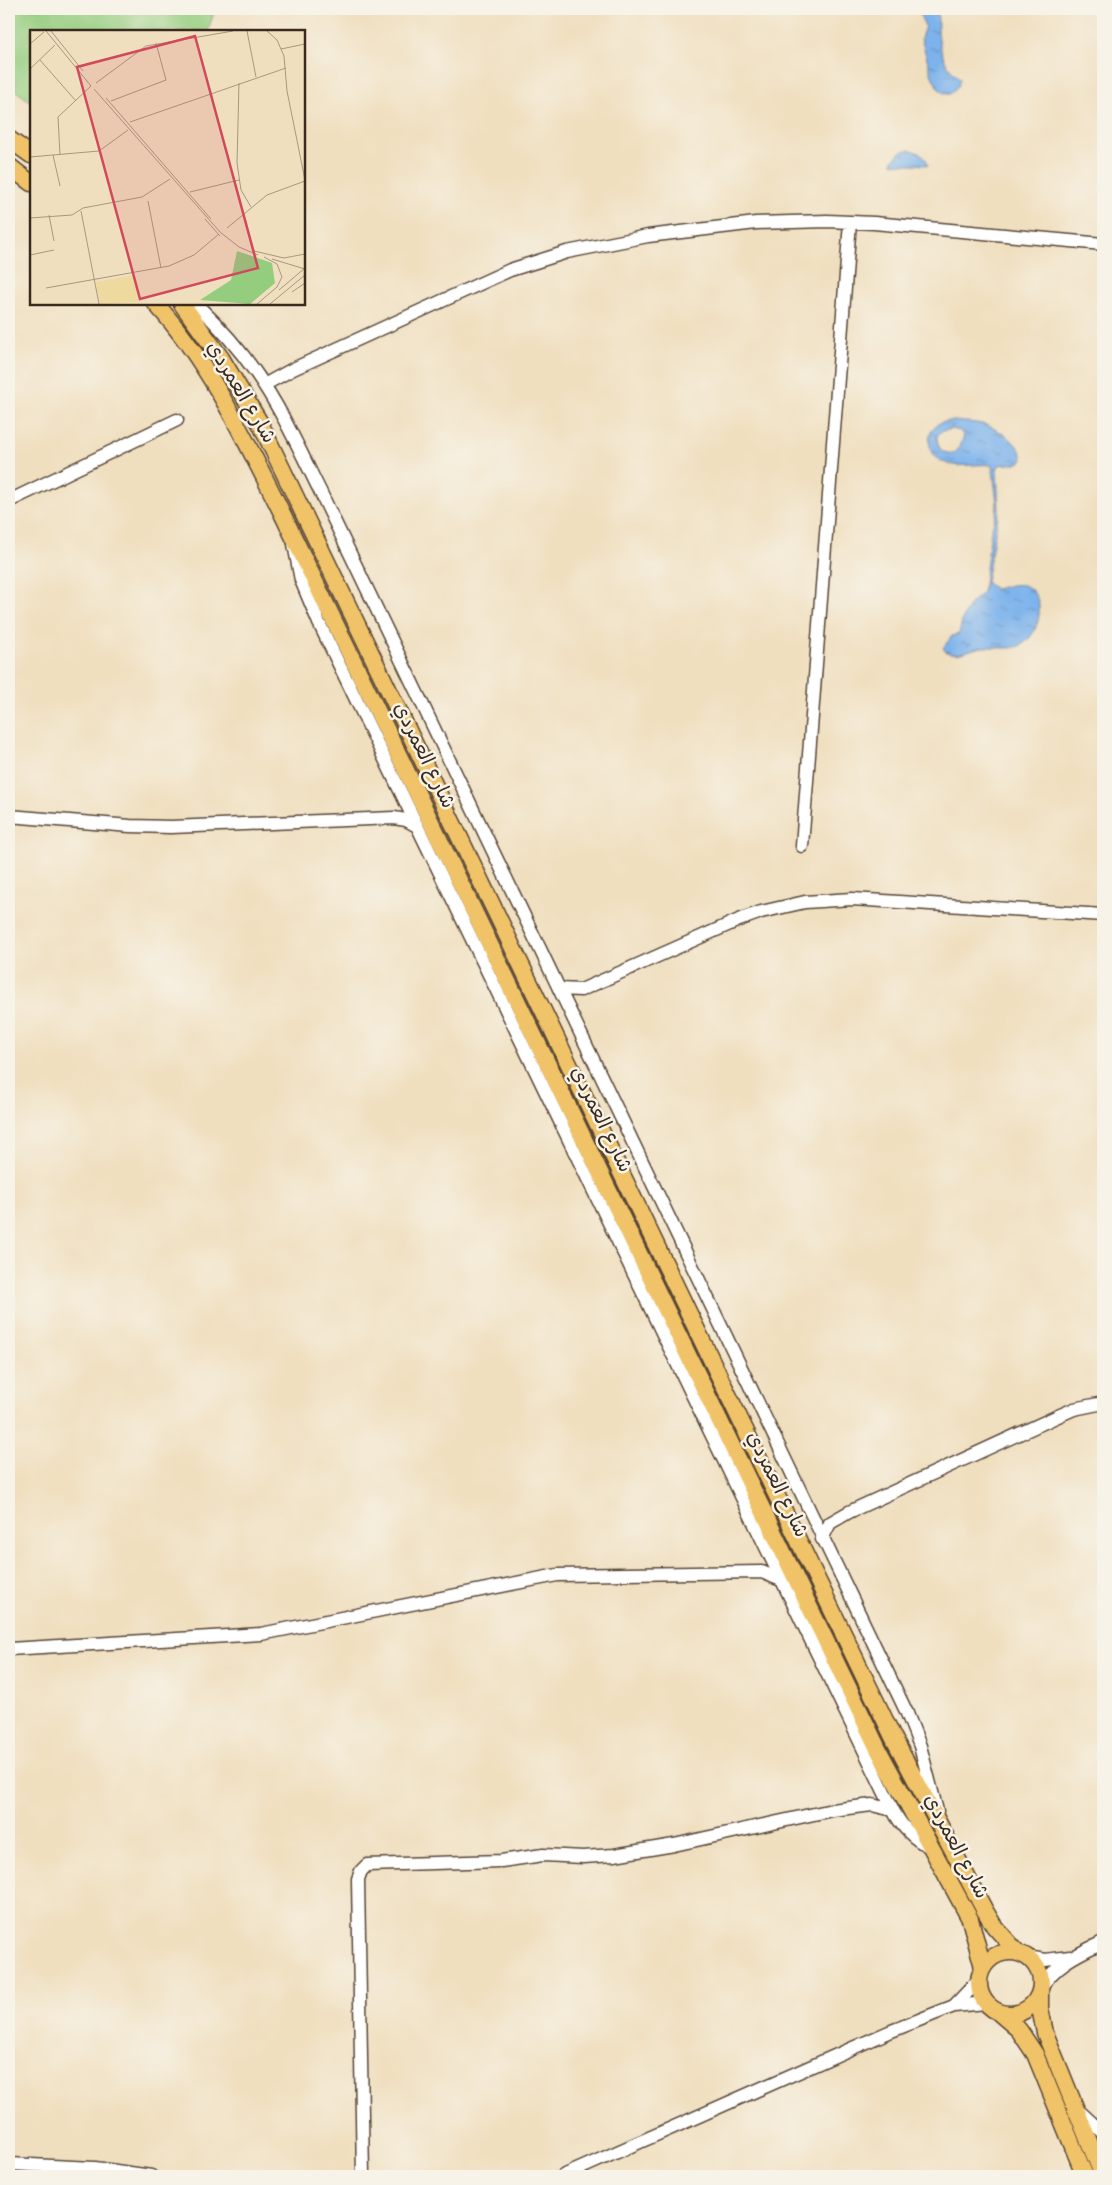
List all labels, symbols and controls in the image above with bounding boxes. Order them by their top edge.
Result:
inset map [30,30,305,305]
street label: شارع العمردي [198,336,282,450]
street label: شارع العمردي [385,698,461,814]
street label: شارع العمردي [562,1062,638,1178]
street label: شارع العمردي [738,1427,814,1543]
street label: شارع العمردي [915,1789,995,1905]

